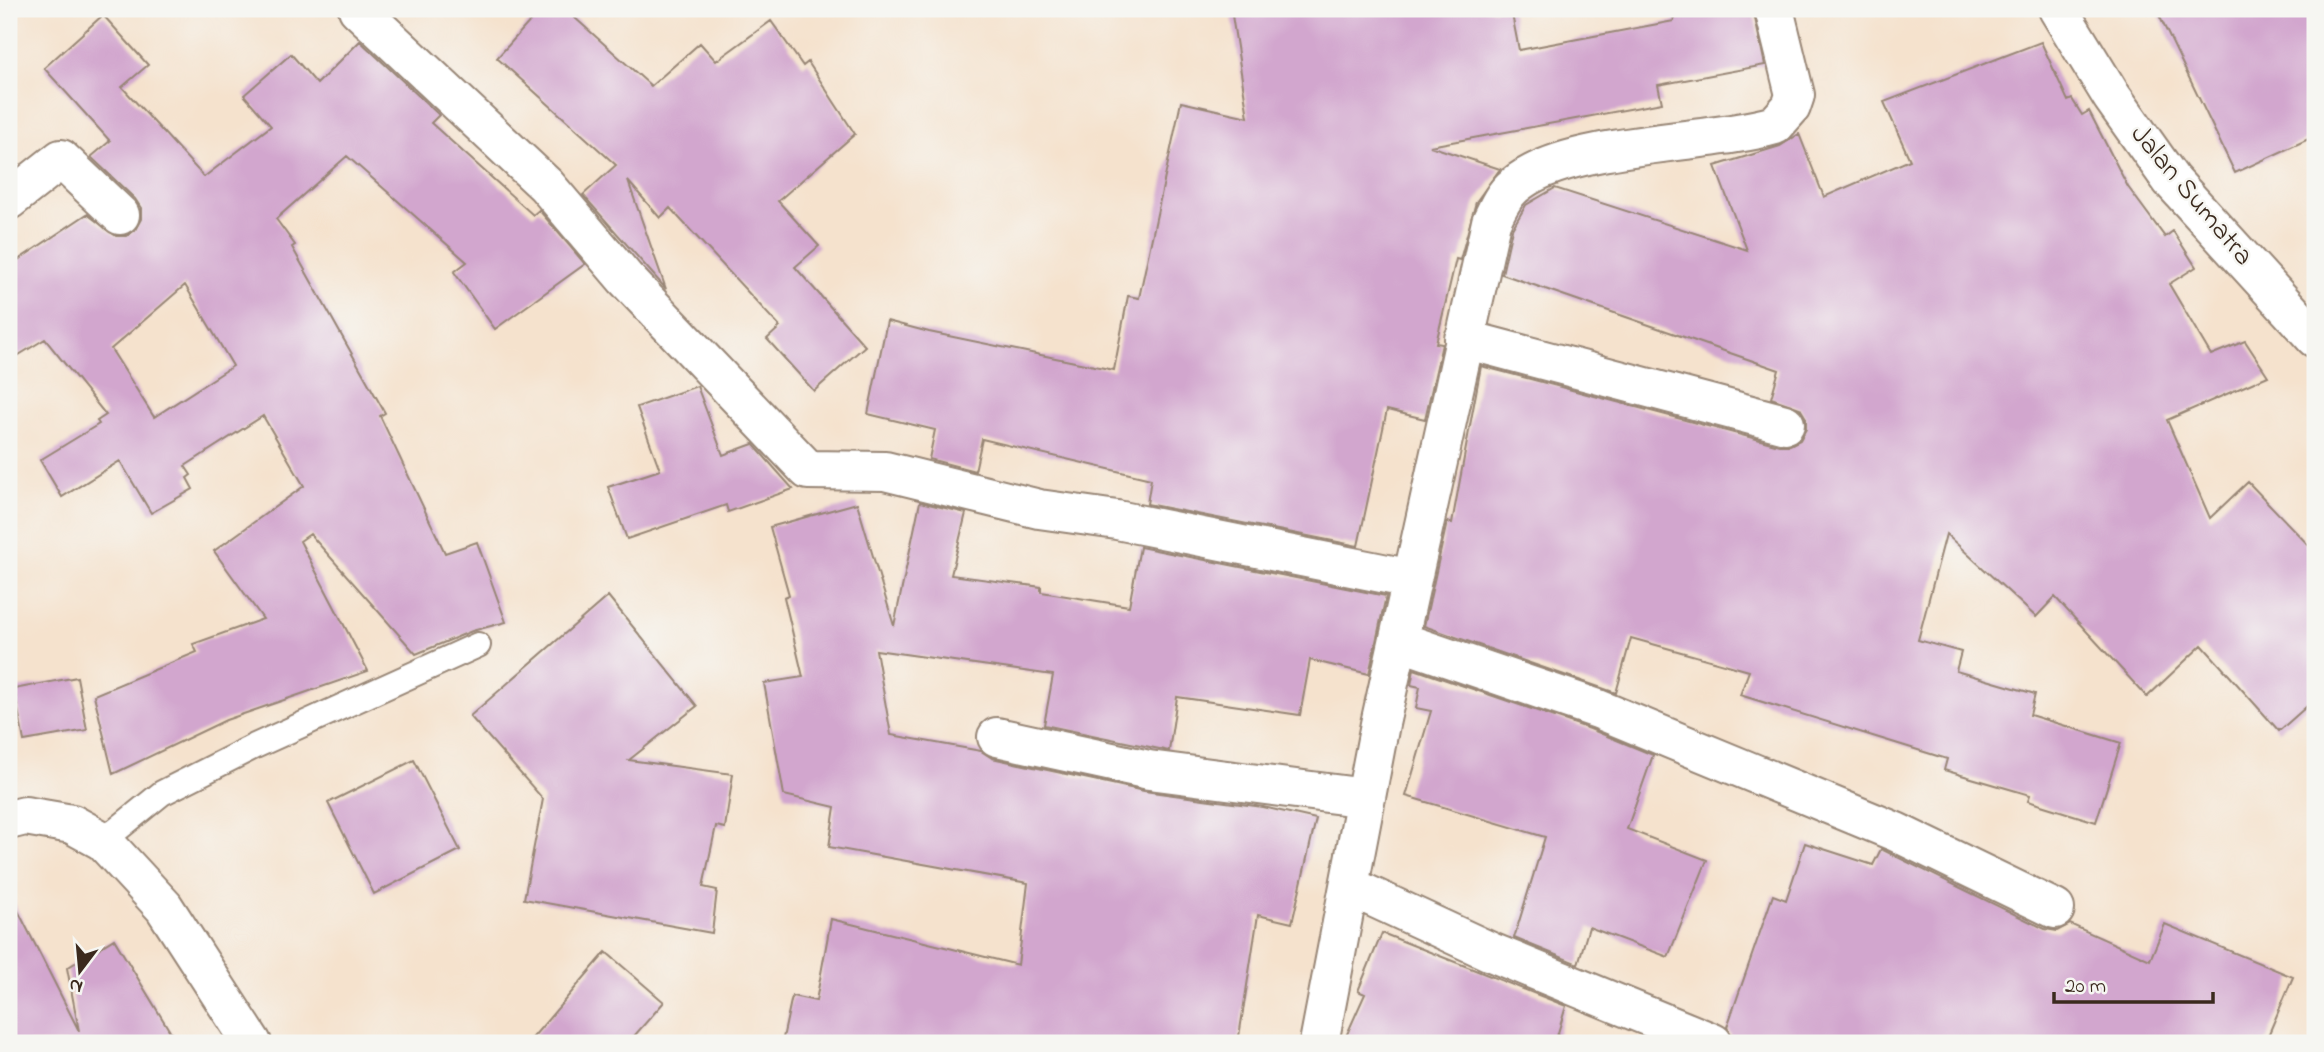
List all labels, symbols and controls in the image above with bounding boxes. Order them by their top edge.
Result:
street label: Jalan Sumatra [2120,116,2262,276]
north arrow [46,936,116,1006]
scale bar [2054,961,2214,1005]
text: N [66,970,86,1000]
text: 20 m [2065,972,2106,1002]

